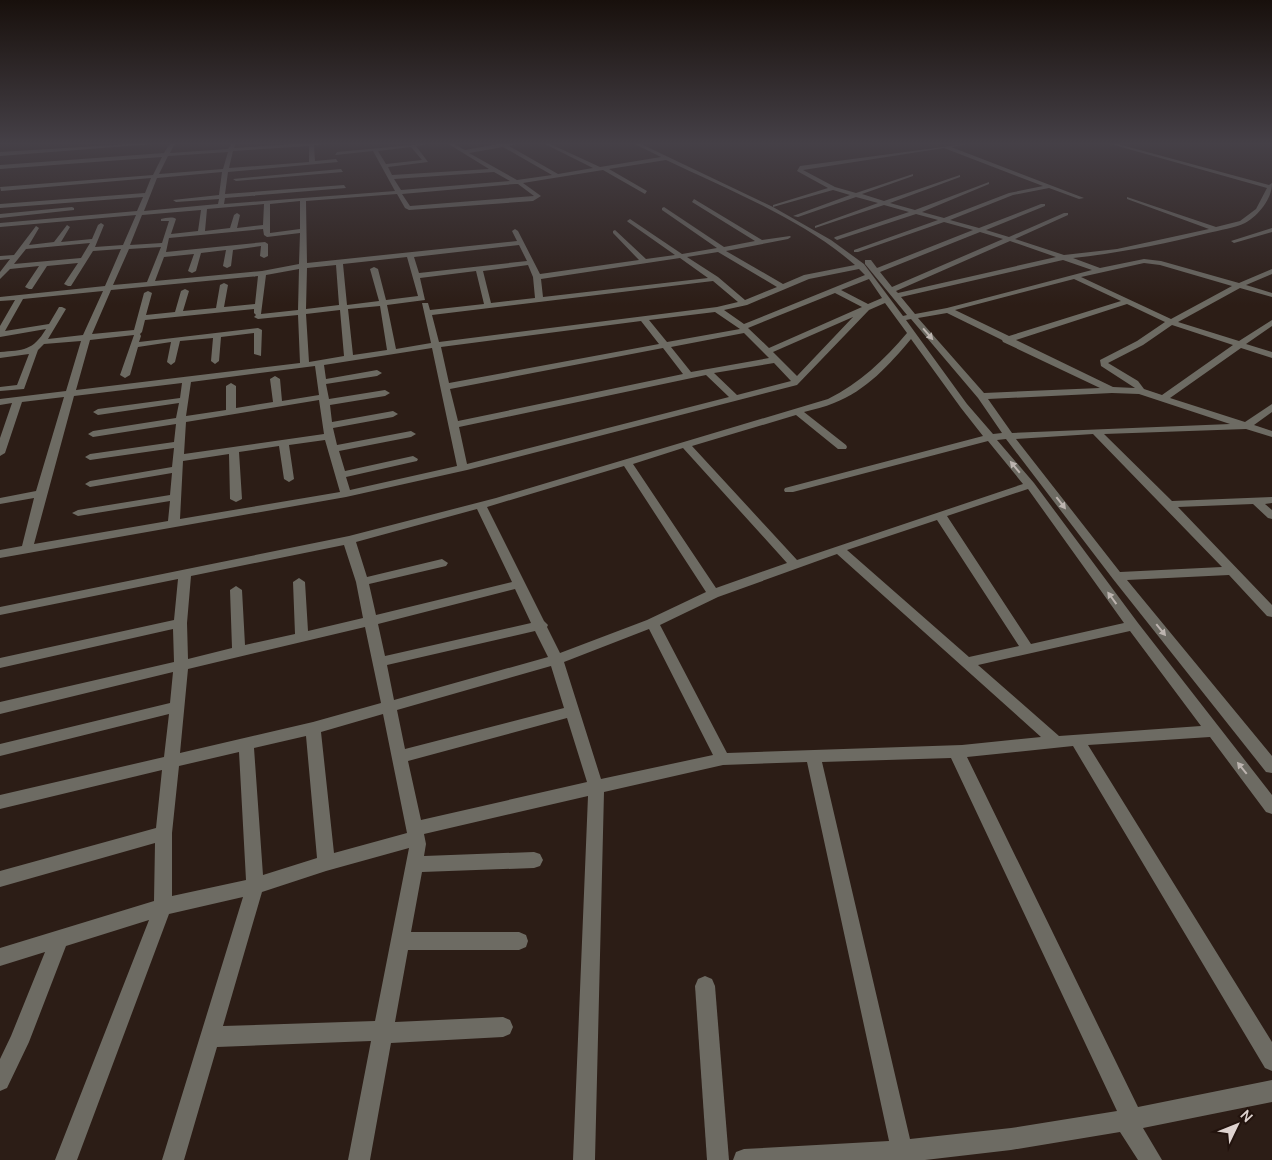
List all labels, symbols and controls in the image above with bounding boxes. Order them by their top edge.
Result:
one-way arrow [922,328,933,341]
one-way arrow [1010,461,1021,473]
one-way arrow [1055,496,1066,509]
one-way arrow [1107,591,1117,605]
one-way arrow [1156,624,1167,637]
one-way arrow [1237,762,1248,775]
north arrow [1212,1100,1262,1150]
text: N [1236,1106,1257,1126]

